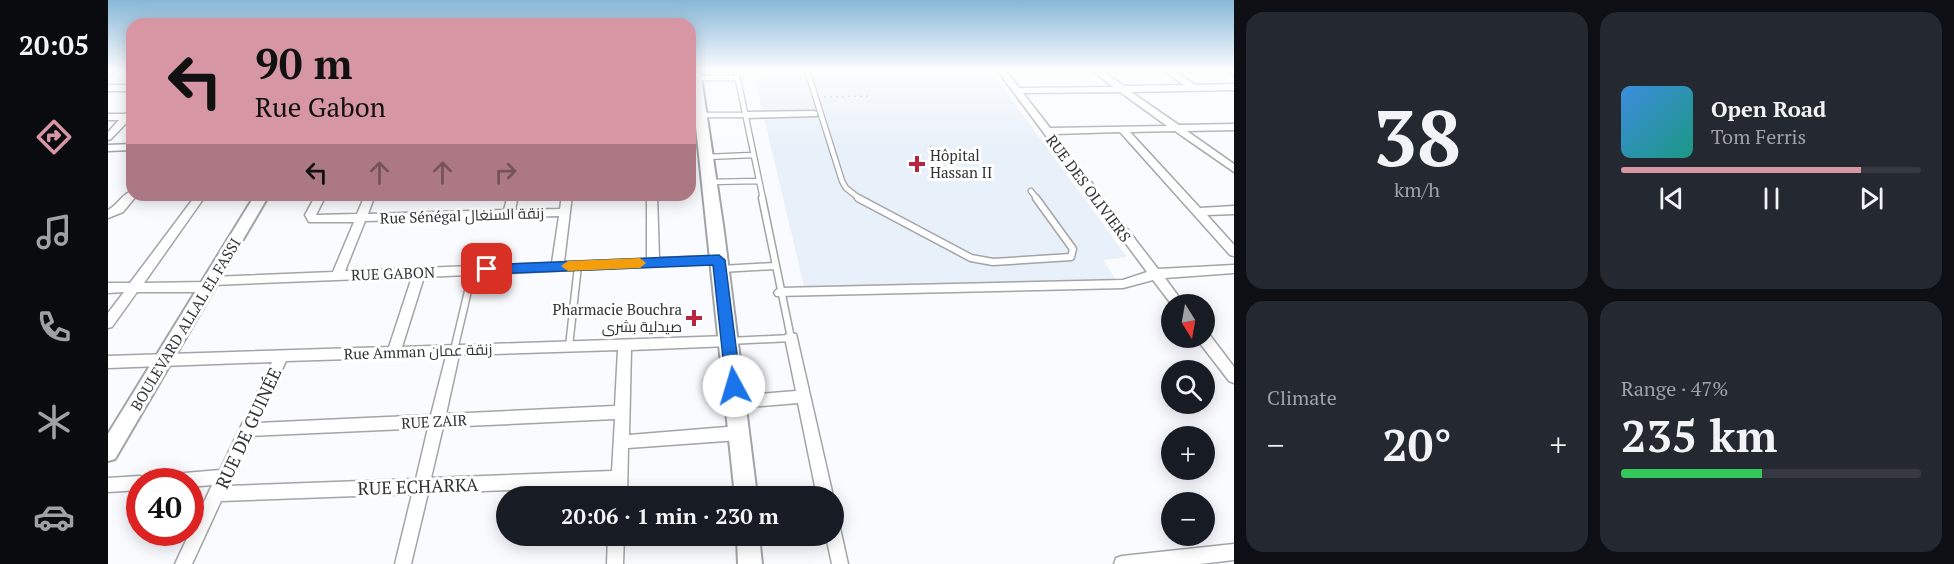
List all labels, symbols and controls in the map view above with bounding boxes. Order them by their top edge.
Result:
text: 20:05 [19,27,89,63]
text: 90 m [255,35,353,91]
icon: left [156,42,234,120]
text: 38 [1373,85,1461,188]
text: Rue Gabon [255,89,386,125]
text: Open Road [1711,94,1826,123]
icon: directions [33,116,75,158]
text: Tom Ferris [1711,123,1806,150]
street label: RUE DES OLIVIERS [1042,130,1136,246]
place label: Hôpital Hassan II [930,145,992,182]
marker: Hôpital Hassan II [908,155,926,173]
icon: left [300,156,333,189]
icon: ahead [363,156,396,189]
icon: ahead [426,156,459,189]
icon: right [489,156,522,189]
text: km/h [1394,176,1440,203]
icon: previous [1655,182,1688,215]
icon: pause [1755,182,1788,215]
icon: next [1855,182,1888,215]
street label: Rue Sénégal زنقة السنغال [380,202,544,228]
icon: music [33,211,75,253]
street label: BOULEVARD ALLAL EL FASSI [125,234,245,414]
pin [461,243,512,294]
icon: arrive [470,252,503,285]
street label: RUE GABON [351,262,435,284]
north arrow [1161,294,1215,348]
map controls [1161,294,1215,546]
place label: Pharmacie Bouchra صيدلية بشرى [552,299,682,337]
icon: phone [33,306,75,348]
marker: Pharmacie Bouchra صيدلية بشرى [687,311,701,325]
street label: Rue Amman زنقة عمان [343,338,493,365]
position arrow [702,354,766,418]
button: search [1161,360,1215,414]
street label: RUE DE GUINÉE [209,364,287,492]
text: Range · 47% [1621,375,1728,402]
text: Climate [1267,384,1337,411]
icon: climate [33,401,75,443]
text: 235 km [1621,405,1777,465]
street label: RUE ZAIR [401,409,468,433]
text: 20° [1382,414,1452,474]
text: − [1267,423,1285,466]
text: + [1549,423,1567,466]
button: + [1161,426,1215,480]
speed limit sign: 40 [126,468,204,546]
street label: RUE ECHARKA [357,472,480,500]
button: − [1161,492,1215,546]
icon: car [33,496,75,538]
text: 20:06 · 1 min · 230 m [561,501,779,530]

